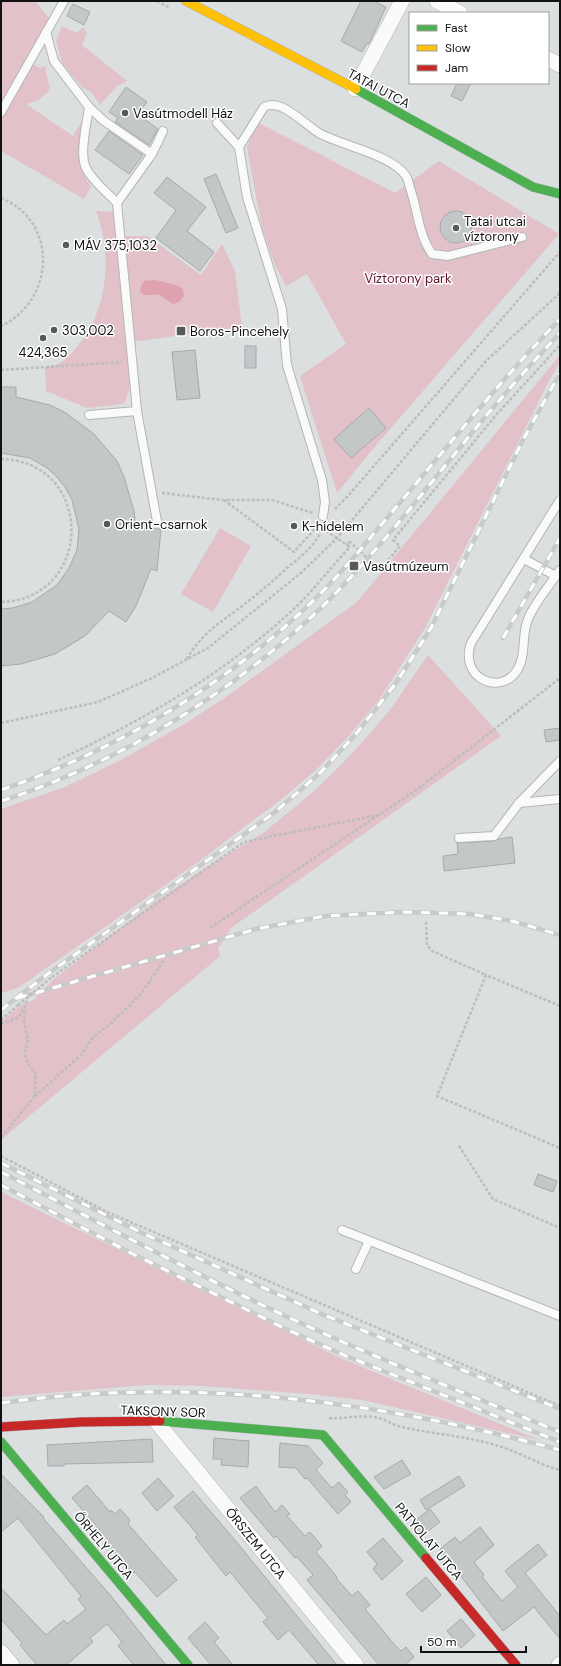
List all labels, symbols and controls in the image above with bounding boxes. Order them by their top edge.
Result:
legend [409,12,549,84]
text: Fast [445,20,468,36]
text: Slow [445,40,471,56]
text: Jam [445,60,468,76]
street label: TATAI UTCA [345,65,413,112]
place label: Vasútmodell Ház [133,105,233,122]
marker: Vasútmodell Ház [120,108,130,118]
place label: Tatai utcai víztorony [464,213,526,245]
marker: Tatai utcai víztorony [451,223,461,233]
place label: MÁV 375,1032 [74,236,157,254]
marker: MÁV 375,1032 [61,240,71,250]
park label: Víztorony park [365,270,452,287]
place label: 303,002 [62,322,114,339]
place label: Boros-Pincehely [190,323,289,340]
marker: 303,002 [49,325,59,335]
marker: Boros-Pincehely [175,325,187,337]
marker: 424,365 [38,333,48,343]
place label: 424,365 [19,344,68,361]
place label: Orient-csarnok [115,516,208,533]
place label: K-hídelem [302,518,364,535]
marker: Orient-csarnok [102,519,112,529]
marker: K-hídelem [289,521,299,531]
place label: Vasútmúzeum [363,558,449,575]
marker: Vasútmúzeum [348,560,360,572]
street label: TAKSONY SOR [120,1402,206,1421]
street label: PATYOLAT UTCA [391,1499,466,1584]
street label: ŐRSZEM UTCA [222,1504,290,1583]
street label: ŐRHELY UTCA [70,1508,137,1583]
scale bar [421,1628,526,1654]
text: 50 m [427,1634,456,1650]

